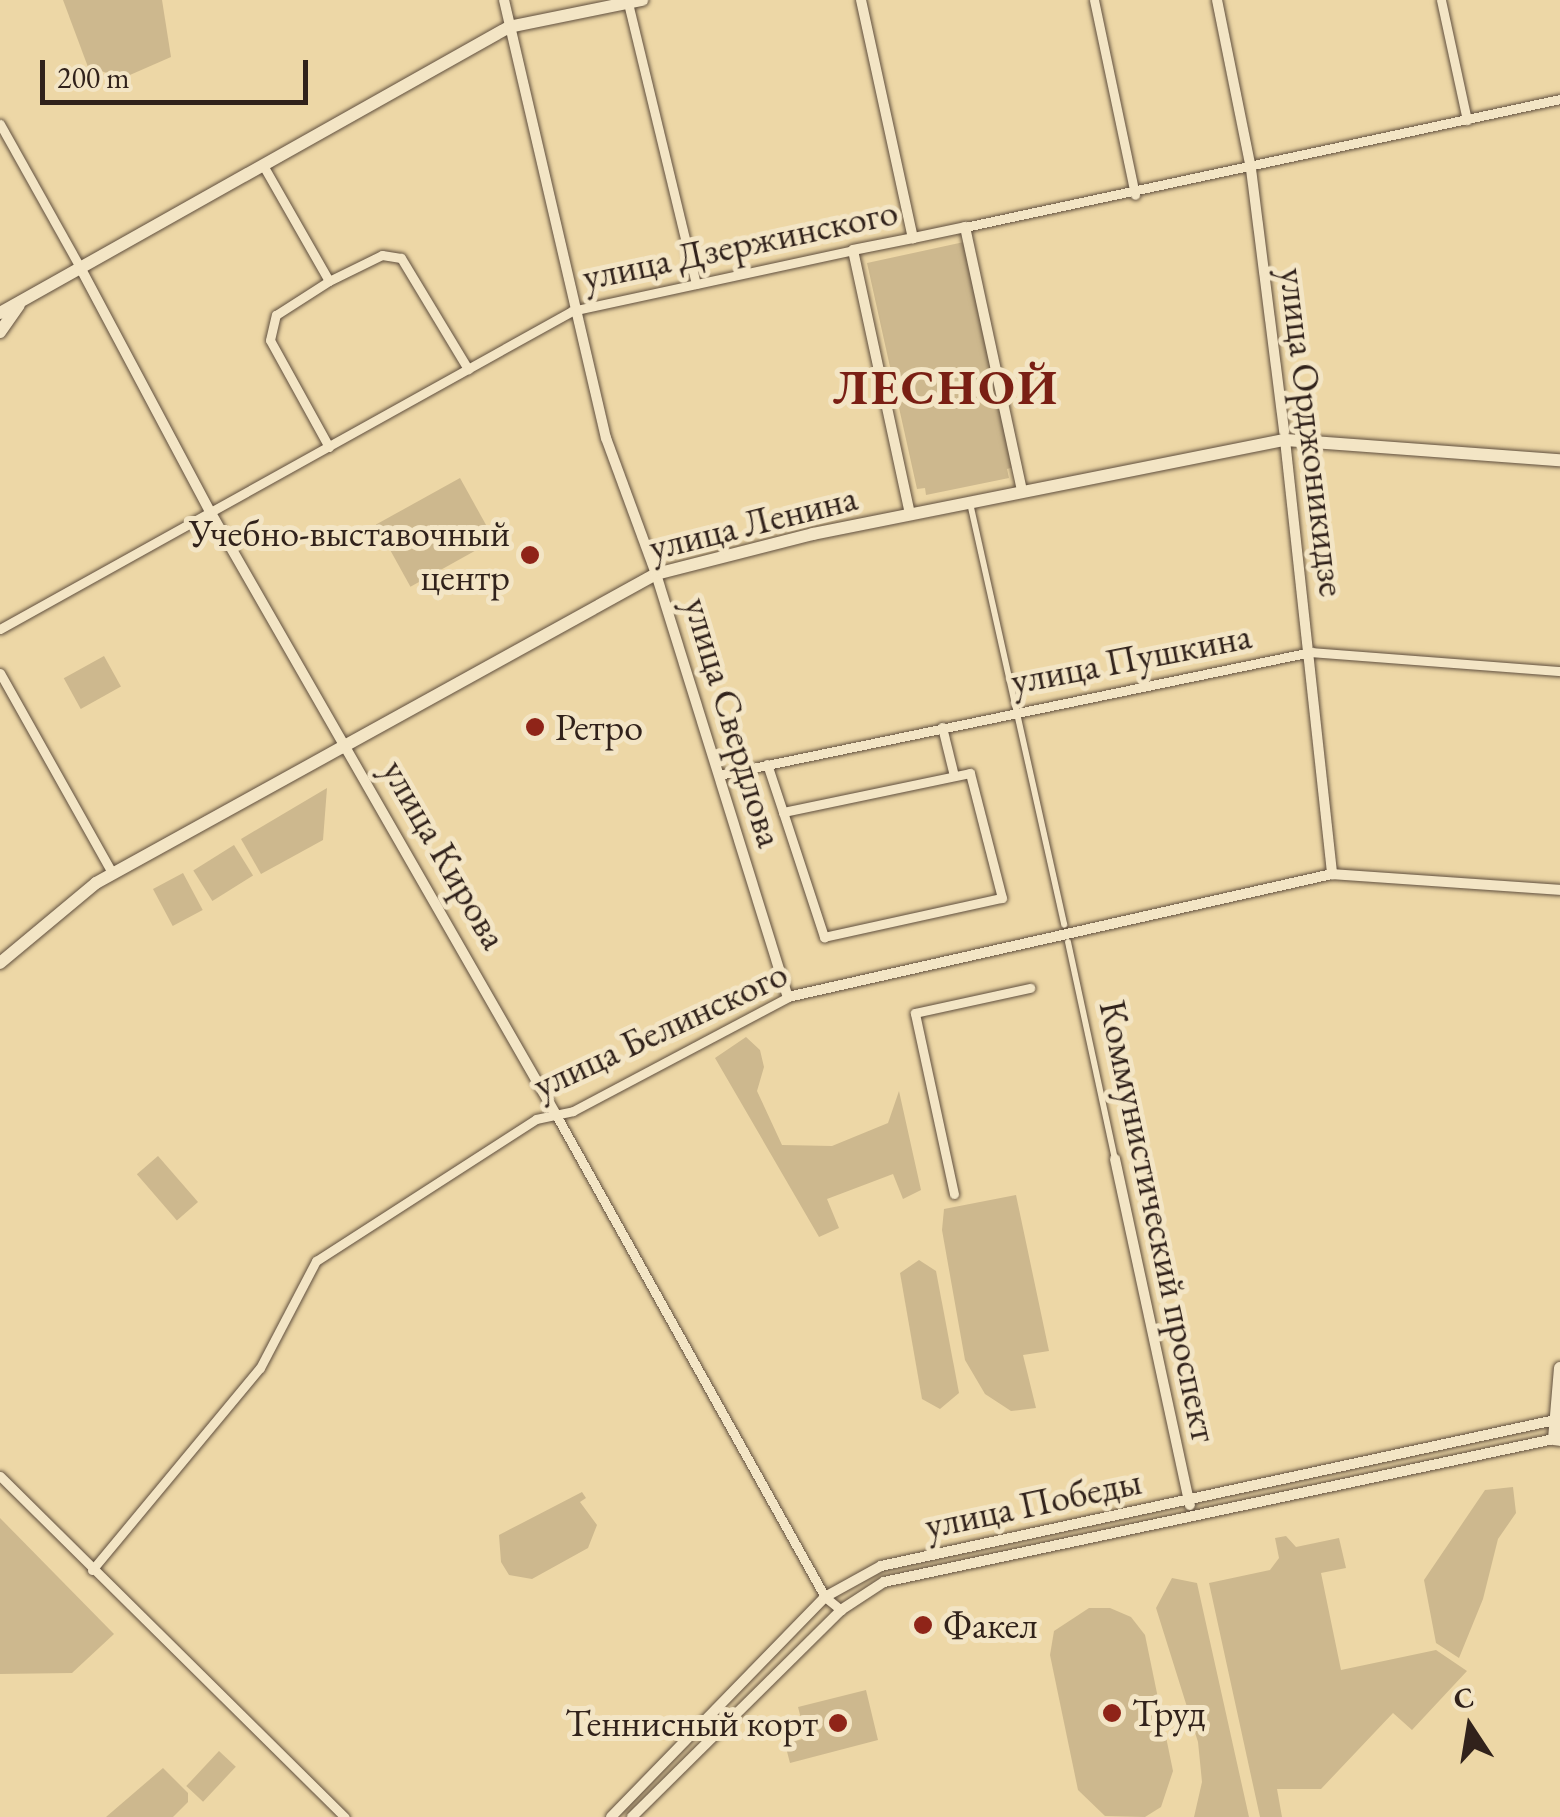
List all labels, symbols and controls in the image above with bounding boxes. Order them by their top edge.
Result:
scale bar [45,40,312,102]
text: 200 m [57,58,130,97]
street label: улица Дзержинского [578,188,902,300]
street label: улица Орджоникидзе [1270,265,1356,599]
district label: ЛЕСНОЙ [833,359,1059,417]
street label: улица Ленина [644,474,862,570]
place label: Учебно-выставочный центр [189,510,510,600]
marker: Учебно-выставочный центр [519,544,541,566]
street label: улица Свердлова [674,592,794,852]
street label: улица Пушкина [1007,612,1255,704]
place label: Ретро [555,704,643,750]
marker: Ретро [524,716,546,738]
street label: улица Кирова [372,751,518,957]
street label: улица Белинского [526,950,794,1108]
street label: Коммунистический проспект [1090,996,1228,1446]
street label: улица Победы [921,1458,1145,1548]
place label: Факел [943,1602,1038,1648]
marker: Факел [912,1614,934,1636]
north arrow [1420,1677,1520,1777]
text: С [1450,1678,1477,1717]
place label: Труд [1132,1690,1205,1736]
place label: Теннисный корт [565,1700,818,1746]
marker: Труд [1101,1702,1123,1724]
marker: Теннисный корт [827,1712,849,1734]

